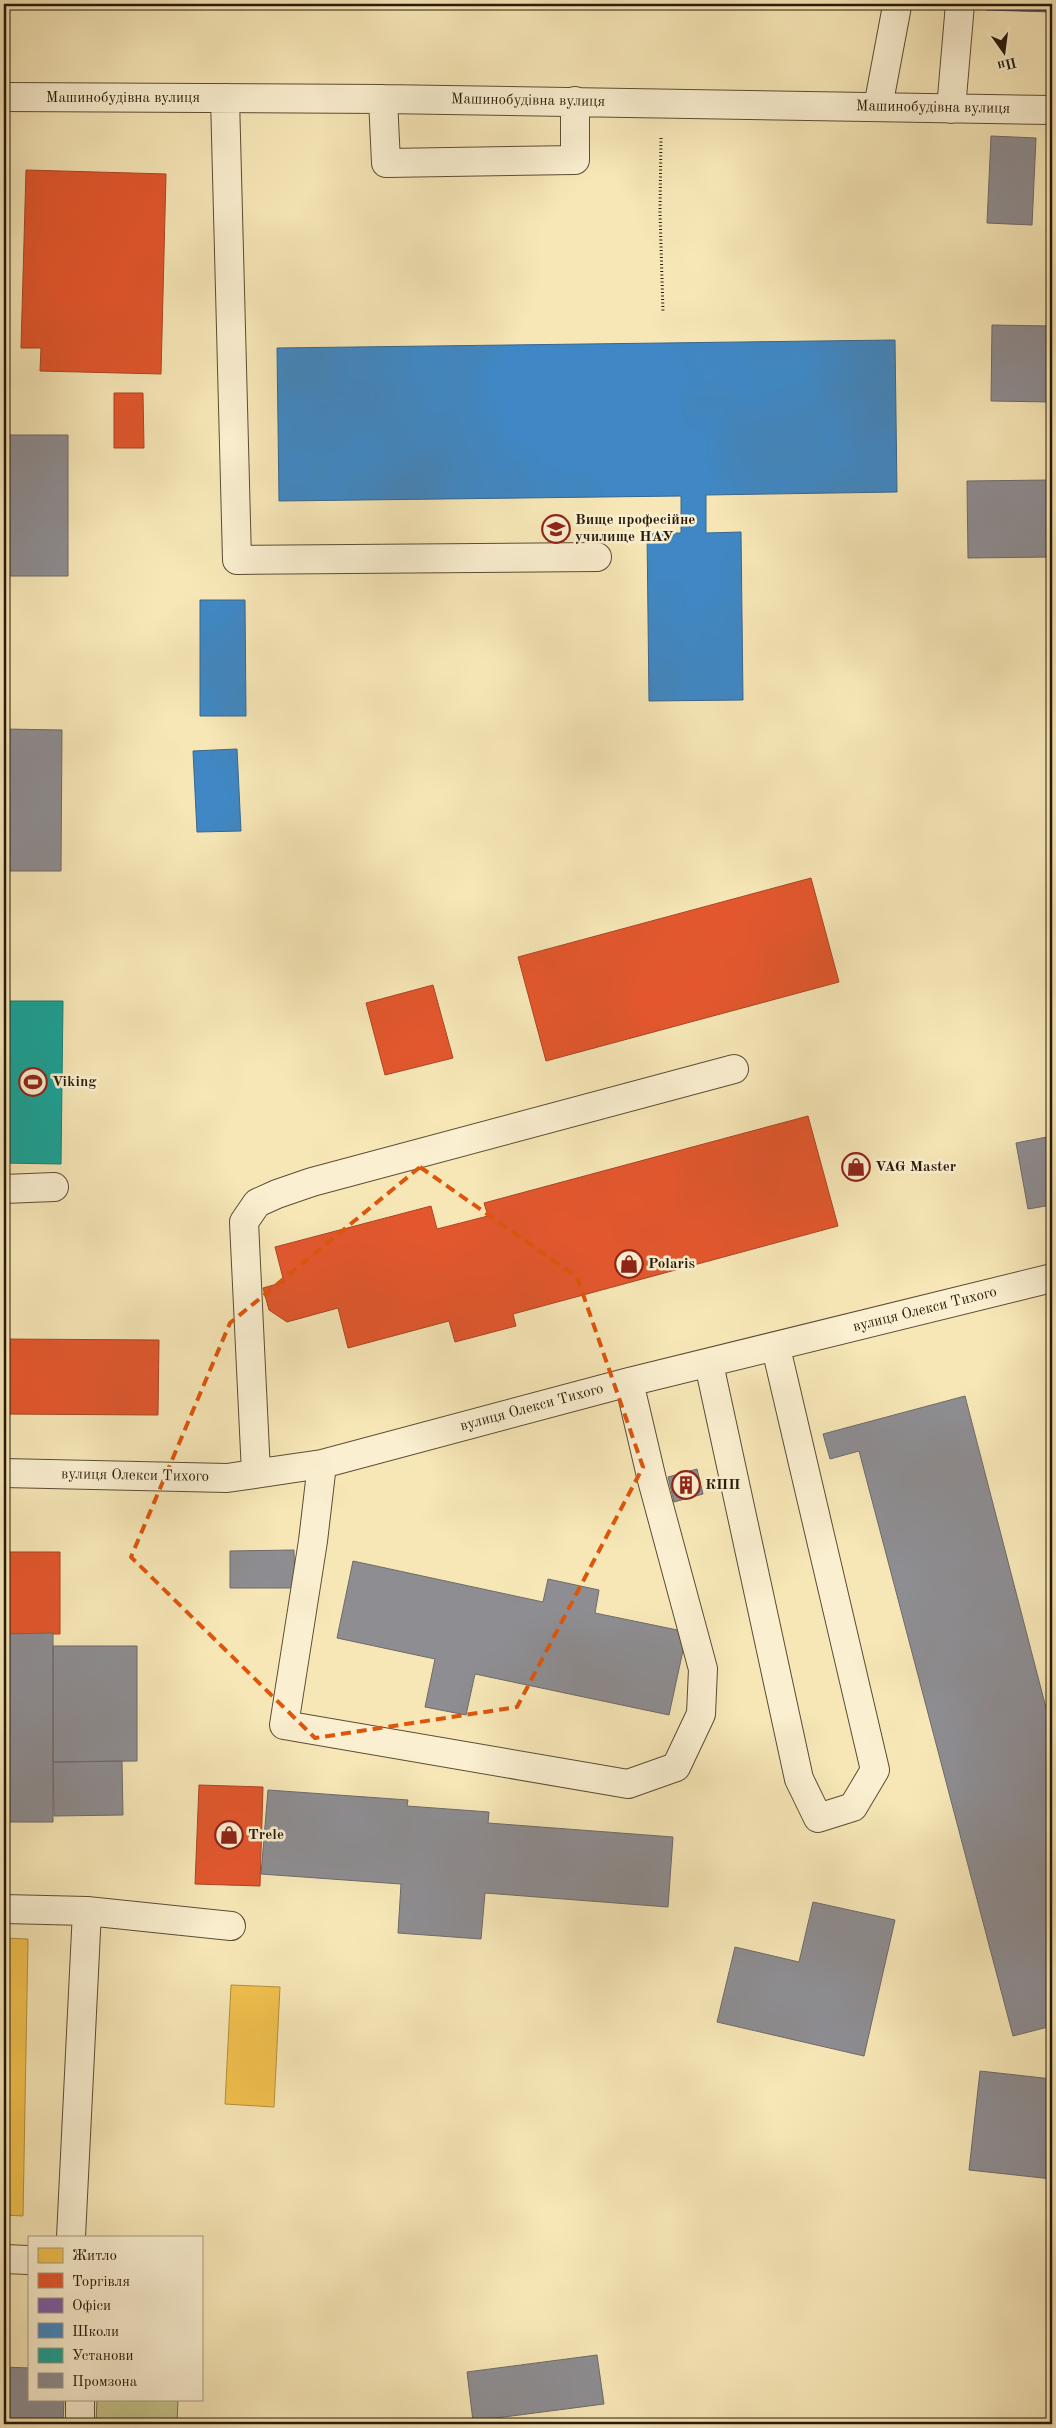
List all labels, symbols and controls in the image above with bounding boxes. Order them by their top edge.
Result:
north arrow [978,28,1028,78]
text: Пн [996,55,1018,73]
street label: Машинобудівна вулиця [46,91,200,106]
street label: Машинобудівна вулиця [451,92,605,110]
street label: Машинобудівна вулиця [856,99,1010,117]
place label: Вище професійне училище НАУ [575,513,695,545]
school or university icon: Вище професійне училище НАУ [541,514,571,544]
sports icon: Viking [18,1067,48,1097]
place label: Viking [52,1075,97,1090]
shop icon: VAG Master [841,1152,871,1182]
place label: VAG Master [875,1160,957,1175]
shop icon: Polaris [614,1249,644,1279]
place label: Polaris [648,1257,695,1272]
street label: вулиця Олекси Тихого [851,1285,999,1335]
street label: вулиця Олекси Тихого [459,1382,605,1434]
street label: вулиця Олекси Тихого [61,1467,209,1485]
building icon: КПП [671,1470,701,1500]
place label: КПП [705,1478,740,1493]
shop icon: Trele [214,1820,244,1850]
place label: Trele [248,1828,284,1843]
legend [28,2236,202,2400]
text: Житло [72,2249,117,2264]
text: Торгівля [72,2275,130,2290]
text: Офіси [72,2299,111,2314]
text: Школи [72,2325,119,2340]
text: Установи [72,2349,134,2364]
text: Промзона [72,2375,138,2390]

